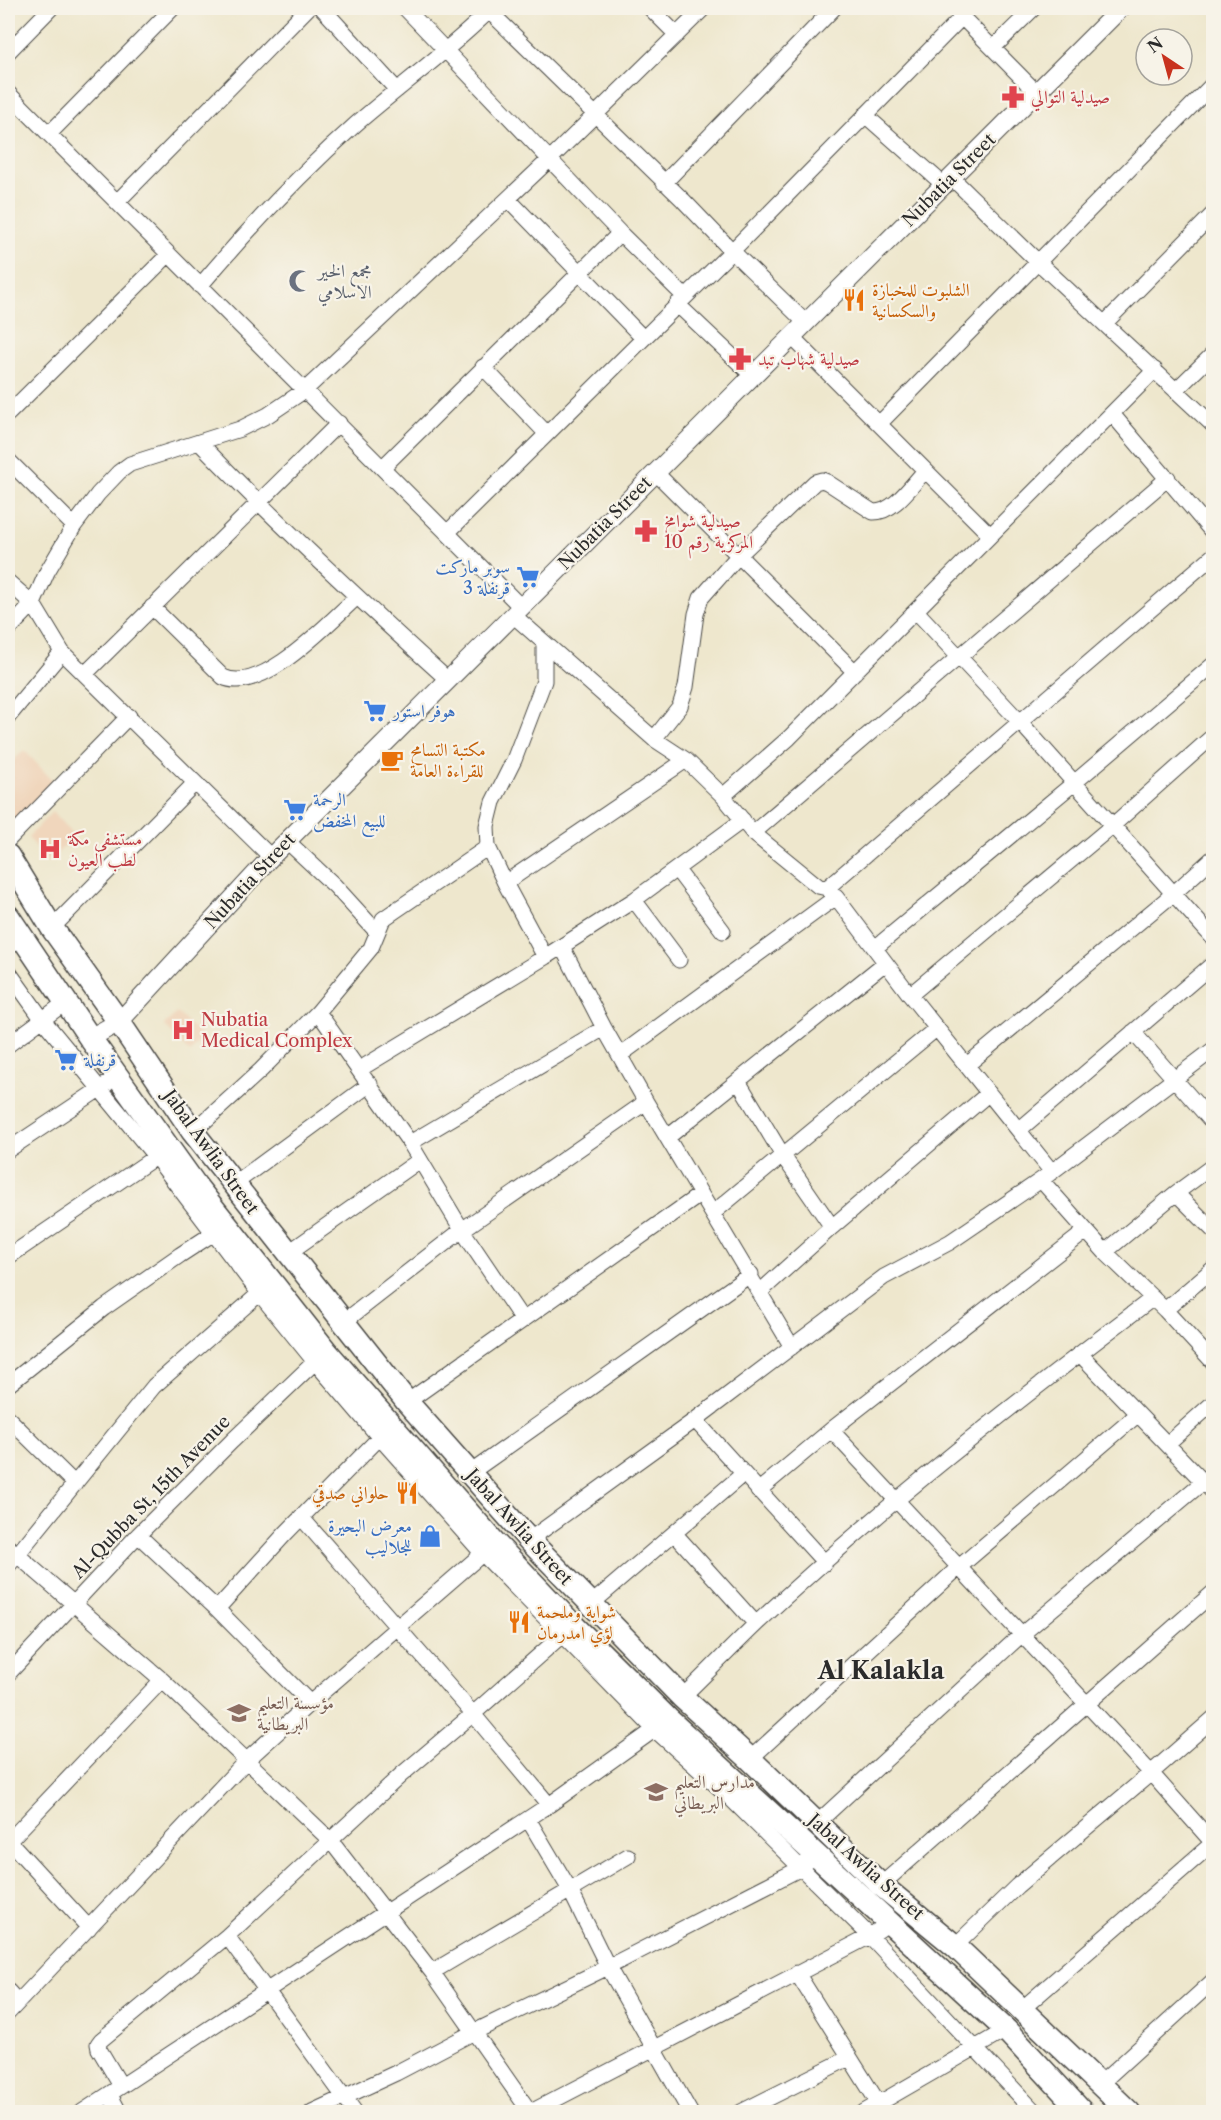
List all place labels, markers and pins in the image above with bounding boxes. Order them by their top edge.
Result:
pharmacy icon: صيدلية التوالي [1000,84,1026,110]
place label: صيدلية التوالي [1031,86,1110,112]
place label: مجمع الخير الاسلامي [316,260,372,307]
mosque icon: مجمع الخير الاسلامي [287,268,313,294]
place label: الشلبوت للمخبازة والسكسانية [872,279,970,322]
restaurant icon: الشلبوت للمخبازة والسكسانية [841,287,867,313]
pharmacy icon: صيدلية شهاب تبد [727,346,753,372]
place label: صيدلية شهاب تبد [758,348,860,371]
place label: صيدلية شوامخ المركزية رقم 10 [664,510,753,559]
pharmacy icon: صيدلية شوامخ المركزية رقم 10 [633,518,659,544]
place label: سوبر ماركت قرنفلة 3 [435,556,510,600]
supermarket icon: سوبر ماركت قرنفلة 3 [515,564,541,590]
supermarket icon: هوفر استور [362,698,388,724]
place label: هوفر استور [391,700,456,723]
place label: مكتبة التسامح للقراءة العامة [410,739,486,783]
cafe icon: مكتبة التسامح للقراءة العامة [379,747,405,773]
place label: الرحمة للبيع المخفض [313,789,386,837]
supermarket icon: الرحمة للبيع المخفض [282,797,308,823]
place label: مستشفى مكة لطب العيون [67,828,142,872]
hospital icon: مستشفى مكة لطب العيون [37,836,63,862]
place label: Nubatia Medical Complex [201,1009,353,1052]
hospital icon: Nubatia Medical Complex [170,1017,196,1043]
supermarket icon: قرنفلة [53,1047,79,1073]
place label: قرنفلة [83,1049,116,1072]
restaurant icon: حلواني صدقي [394,1480,420,1506]
place label: حلواني صدقي [312,1482,389,1508]
place label: معرض البحيرة للجلاليب [328,1515,412,1559]
shop icon: معرض البحيرة للجلاليب [417,1523,443,1549]
place label: شواية وملحمة لؤي امدرمان [537,1601,616,1648]
restaurant icon: شواية وملحمة لؤي امدرمان [506,1609,532,1635]
place label: مؤسسة التعليم البريطانية [257,1692,334,1735]
school or university icon: مؤسسة التعليم البريطانية [226,1700,252,1726]
place label: مدارس التعليم البريطاني [674,1771,755,1818]
school or university icon: مدارس التعليم البريطاني [643,1779,669,1805]

